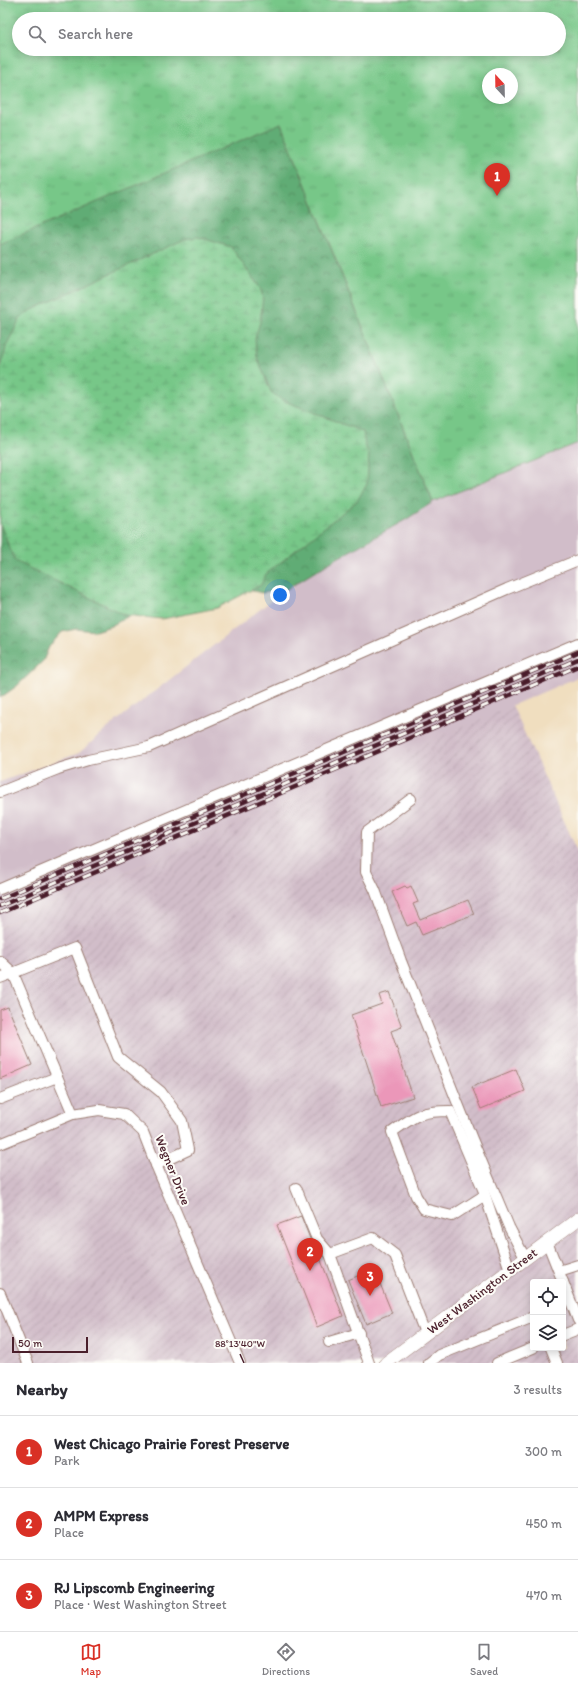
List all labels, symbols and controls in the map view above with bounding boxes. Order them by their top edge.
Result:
search box [12,12,566,56]
icon: search [26,23,48,45]
text: Search here [58,25,133,43]
north arrow [482,68,518,104]
pin: 1 [484,163,510,196]
your location [270,585,290,605]
street label: Wegner Drive [152,1133,194,1207]
pin: 2 [297,1238,323,1271]
street label: West Washington Street [424,1245,540,1337]
pin: 3 [357,1263,383,1296]
map controls [530,1279,566,1351]
button: locate [530,1279,566,1315]
button: layers [530,1315,566,1351]
scale bar [12,1335,88,1354]
text: 50 m [18,1337,42,1350]
text: 88°13'40"W [215,1337,266,1350]
text: Nearby [16,1379,68,1399]
text: 3 results [513,1382,562,1397]
text: West Chicago Prairie Forest Preserve [54,1435,289,1453]
text: 1 [26,1444,32,1459]
text: 300 m [525,1444,562,1459]
text: Park [54,1453,80,1468]
text: AMPM Express [54,1507,149,1525]
text: 2 [26,1516,32,1531]
text: 450 m [525,1516,562,1531]
text: Place [54,1525,84,1540]
text: RJ Lipscomb Engineering [54,1579,214,1597]
text: 3 [25,1588,33,1603]
text: 470 m [526,1588,562,1603]
text: Place · West Washington Street [54,1597,227,1612]
tab: Map [80,1641,102,1678]
tab: Directions [262,1641,310,1678]
tab: Saved [470,1641,498,1678]

